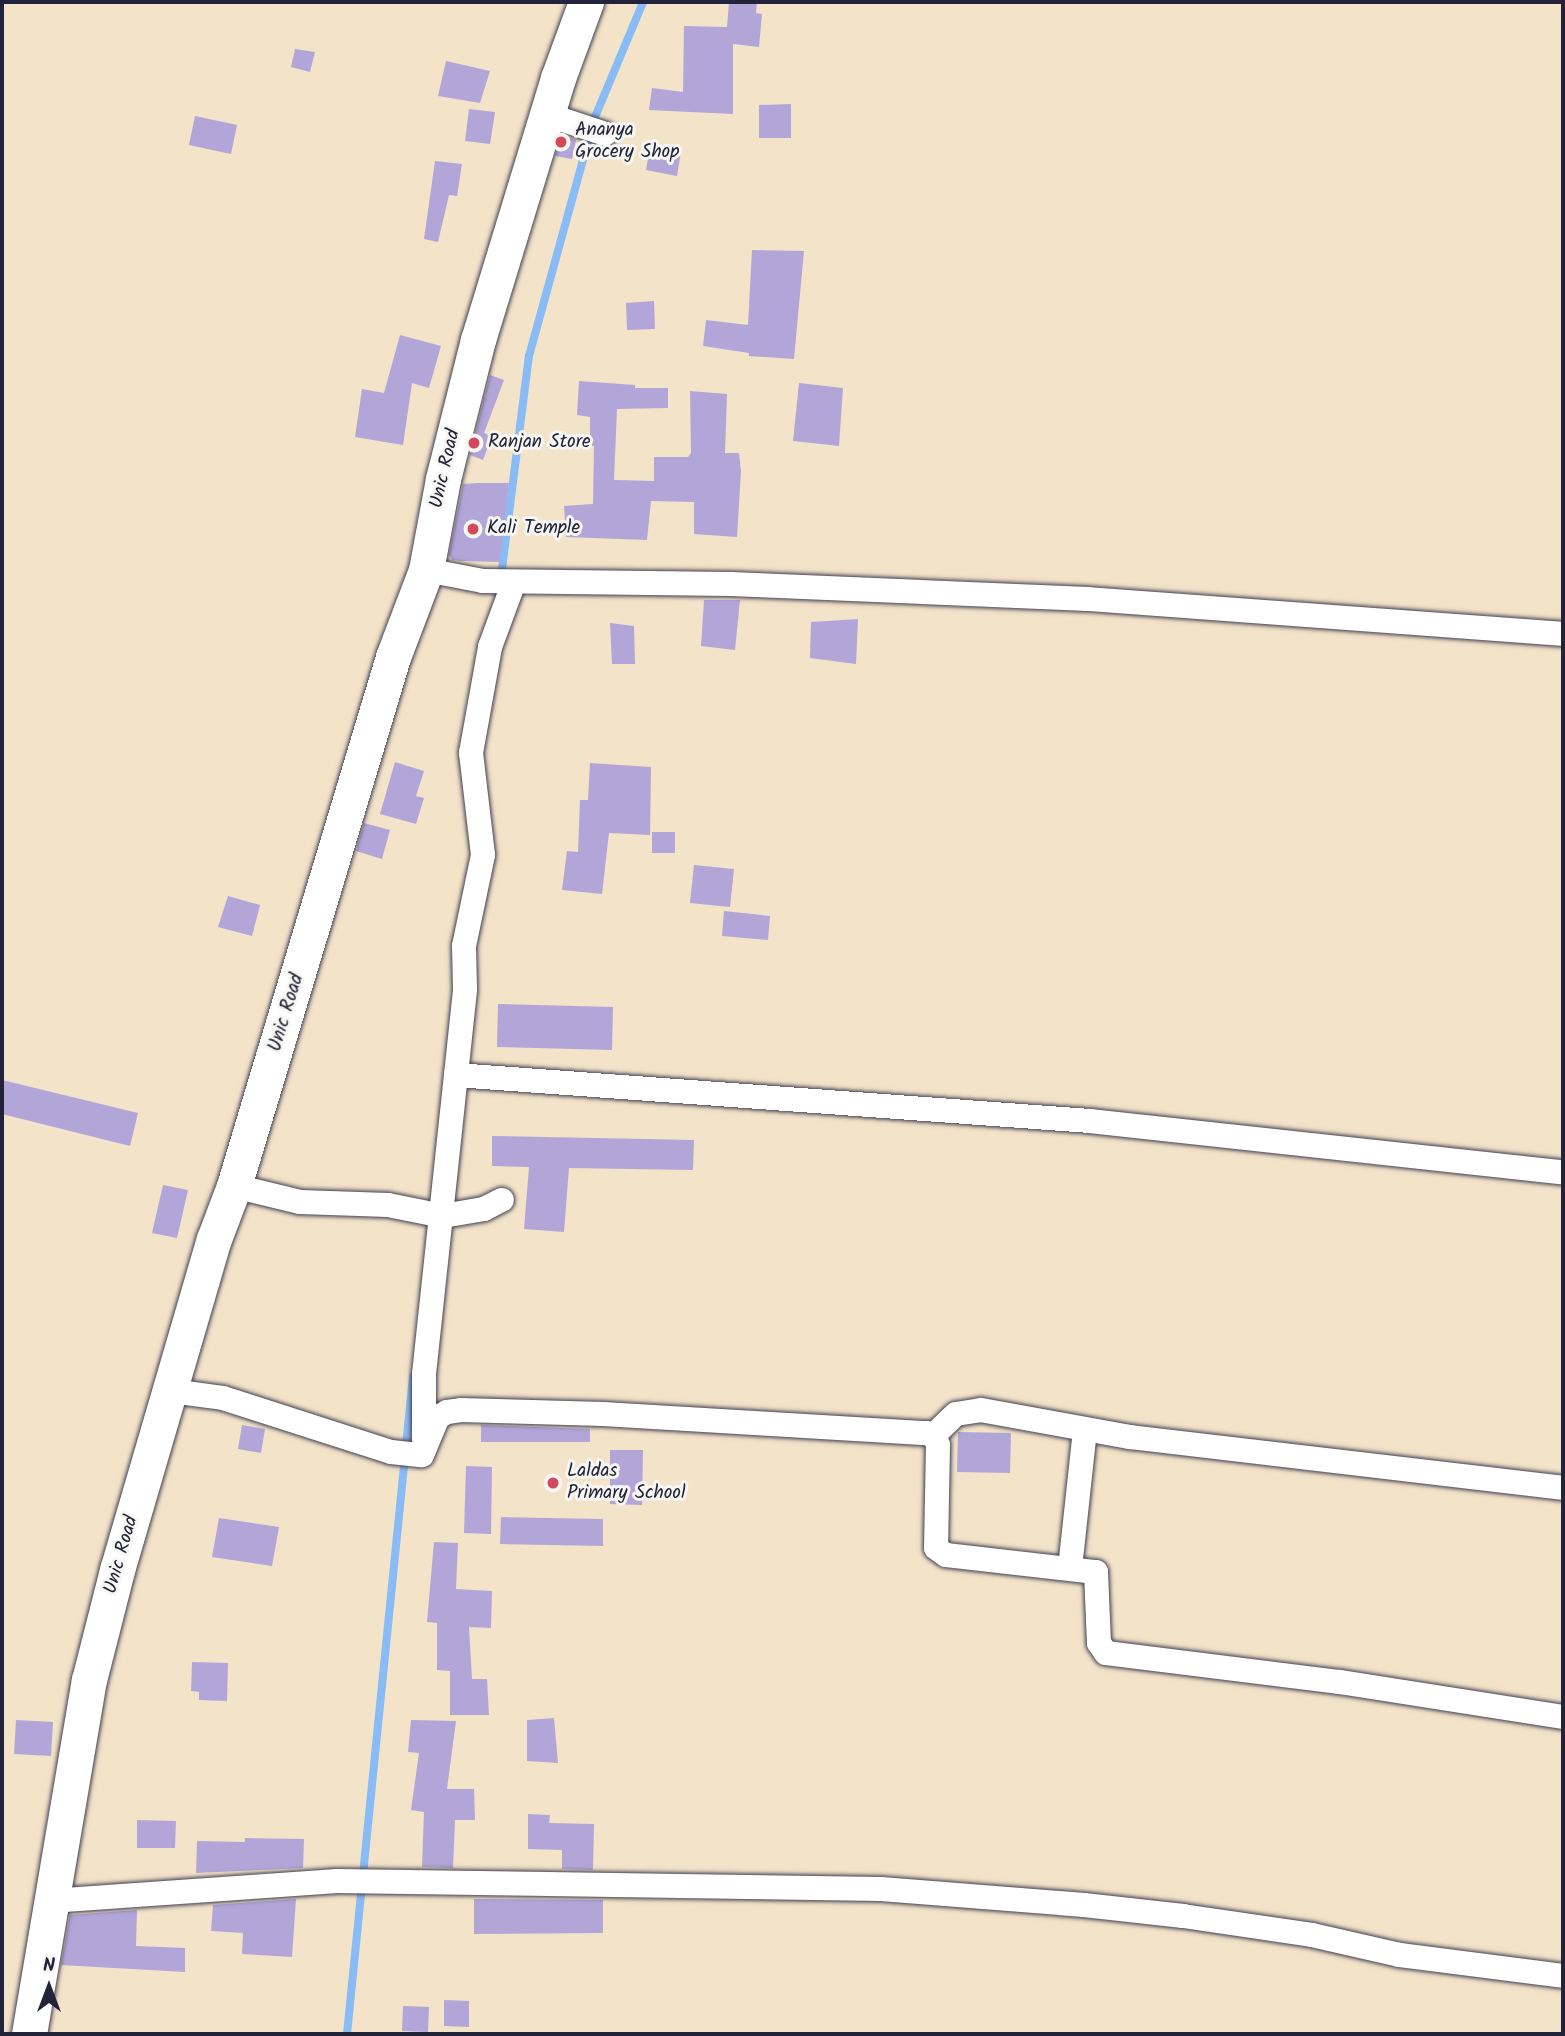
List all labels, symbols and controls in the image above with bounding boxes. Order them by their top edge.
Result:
place label: Ananya Grocery Shop [575,120,679,164]
marker: Ananya Grocery Shop [553,134,569,150]
street label: Unic Road [426,427,466,511]
place label: Ranjan Store [488,432,591,454]
marker: Ranjan Store [466,435,482,451]
place label: Kali Temple [487,518,580,540]
marker: Kali Temple [465,521,481,537]
street label: Unic Road [264,971,310,1055]
place label: Laldas Primary School [567,1461,686,1505]
marker: Laldas Primary School [545,1475,561,1491]
street label: Unic Road [100,1513,144,1597]
text: N [43,1951,55,1981]
north arrow [14,1952,84,2022]

